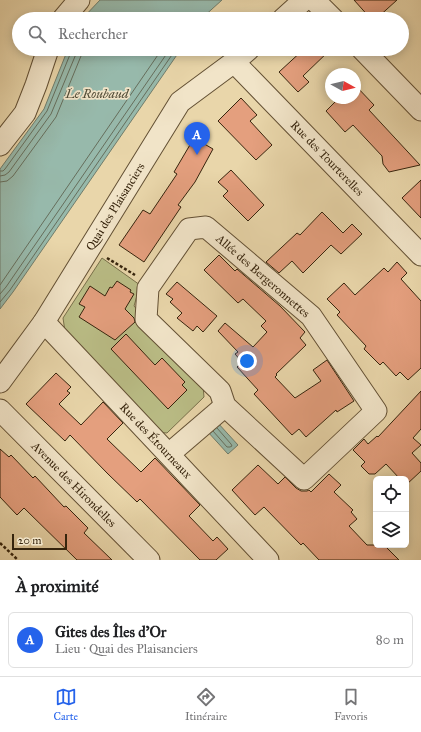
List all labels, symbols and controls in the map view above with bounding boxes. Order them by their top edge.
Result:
search box [12,12,409,56]
icon: search [26,23,48,45]
text: Rechercher [58,25,128,43]
north arrow [325,68,361,104]
water label: Le Roubaud [64,86,130,102]
street label: Rue des Tourterelles [288,118,367,199]
pin: A [184,122,210,155]
street label: Quai des Plaisanciers [83,160,148,253]
street label: Allée des Bergeronnettes [212,231,313,321]
your location [237,351,257,371]
street label: Rue des Étourneaux [117,400,195,482]
street label: Avenue des Hirondelles [28,438,119,530]
map controls [373,476,409,548]
button: locate [373,476,409,512]
button: layers [373,512,409,548]
scale bar [12,532,67,551]
text: 20 m [18,534,41,547]
text: À proximité [16,576,99,597]
text: Gites des Îles d'Or [55,623,166,641]
text: A [26,632,34,648]
text: 80 m [376,632,404,648]
text: Lieu · Quai des Plaisanciers [55,641,198,657]
tab: Carte [53,686,78,723]
tab: Itinéraire [185,686,227,723]
tab: Favoris [334,686,368,723]

